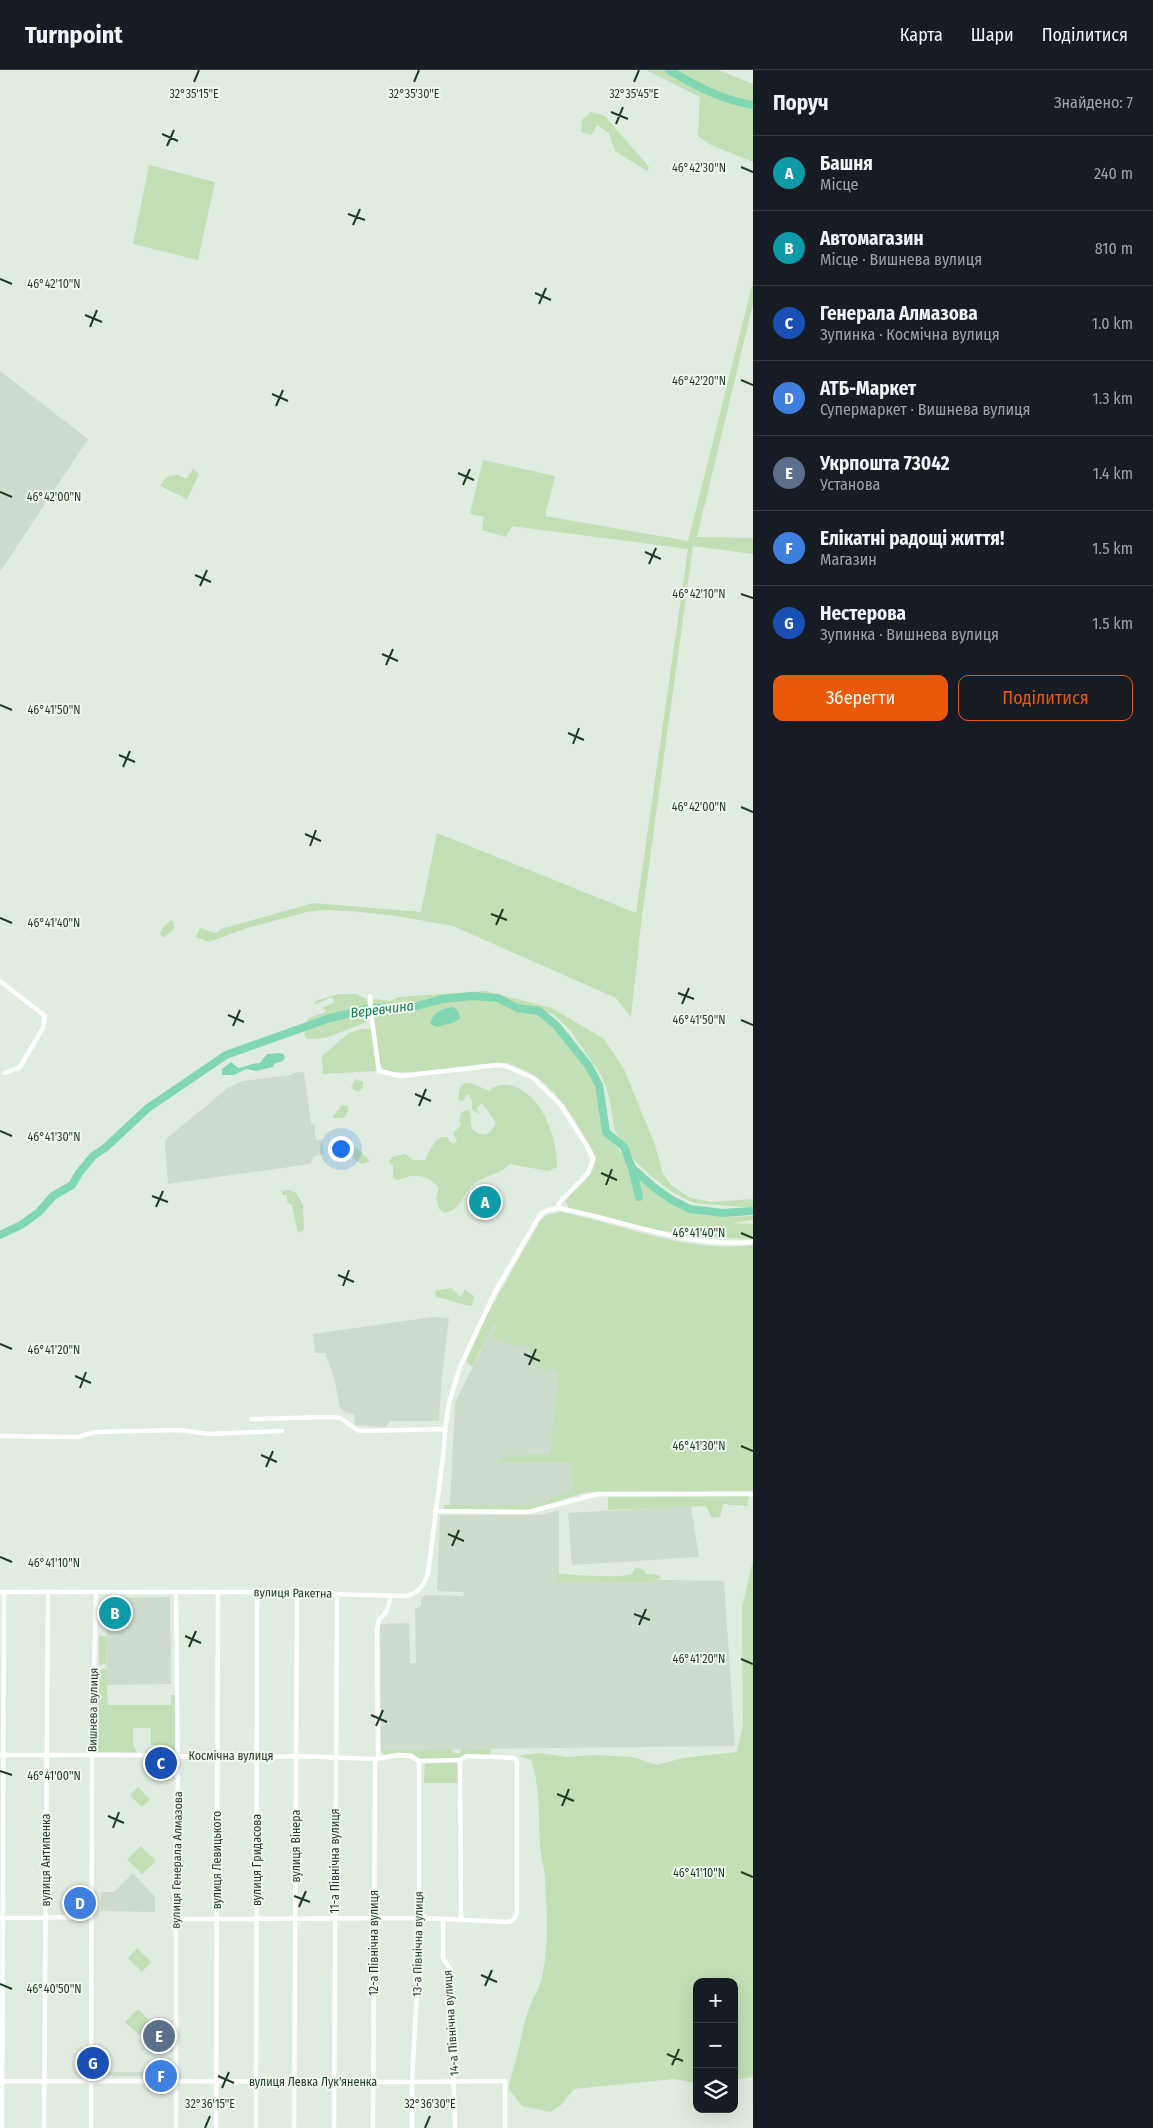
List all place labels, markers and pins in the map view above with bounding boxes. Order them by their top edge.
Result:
pin: A [469,1183,501,1221]
pin: B [99,1594,131,1632]
pin: C [145,1744,177,1782]
pin: D [64,1884,96,1922]
pin: E [143,2017,175,2055]
pin: G [77,2044,109,2082]
pin: F [145,2057,177,2095]

